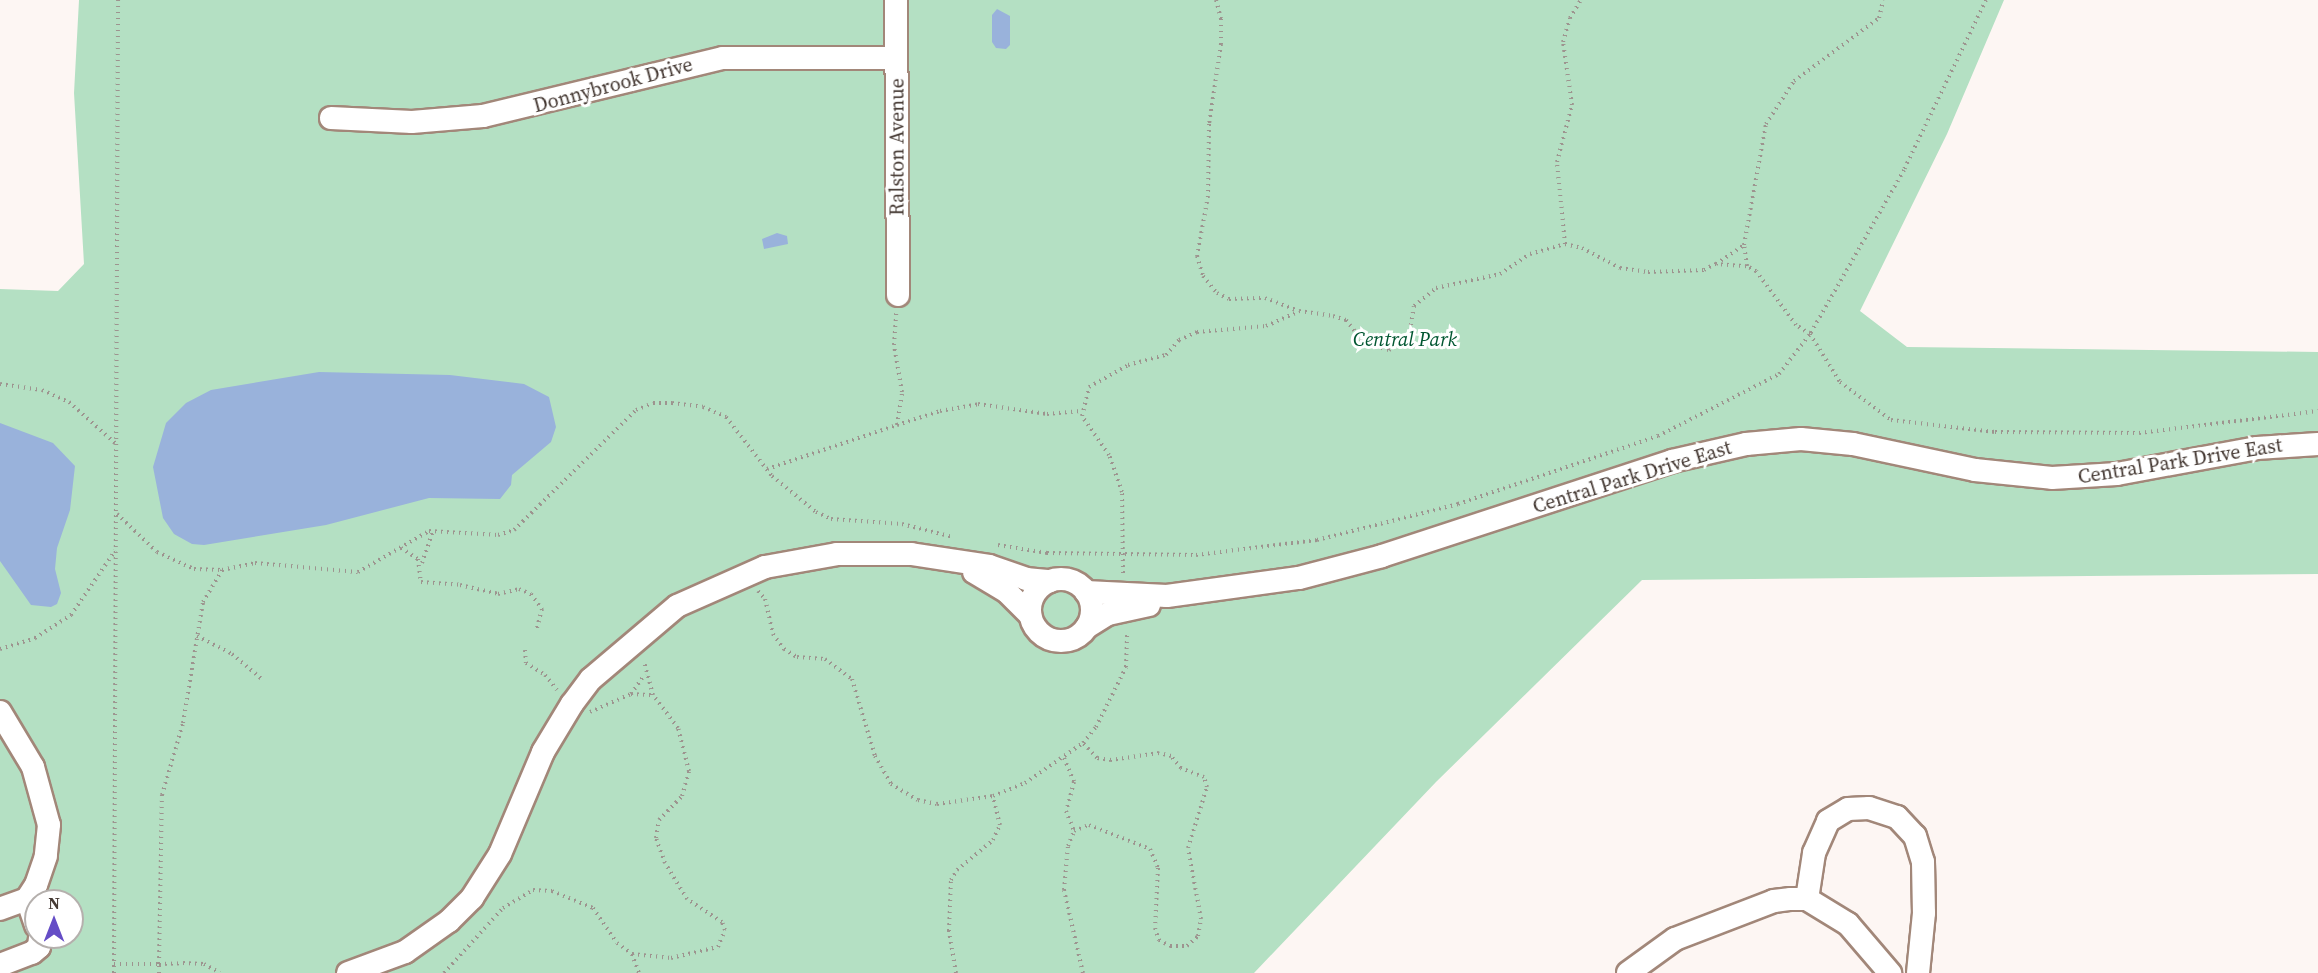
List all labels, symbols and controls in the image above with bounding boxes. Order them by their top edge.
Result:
street label: Donnybrook Drive [531,52,695,118]
street label: Ralston Avenue [885,78,909,216]
park label: Central Park [1353,327,1457,351]
street label: Central Park Drive East [2076,433,2284,489]
street label: Central Park Drive East [1530,435,1734,519]
north arrow [24,889,84,949]
text: N [48,892,60,914]

